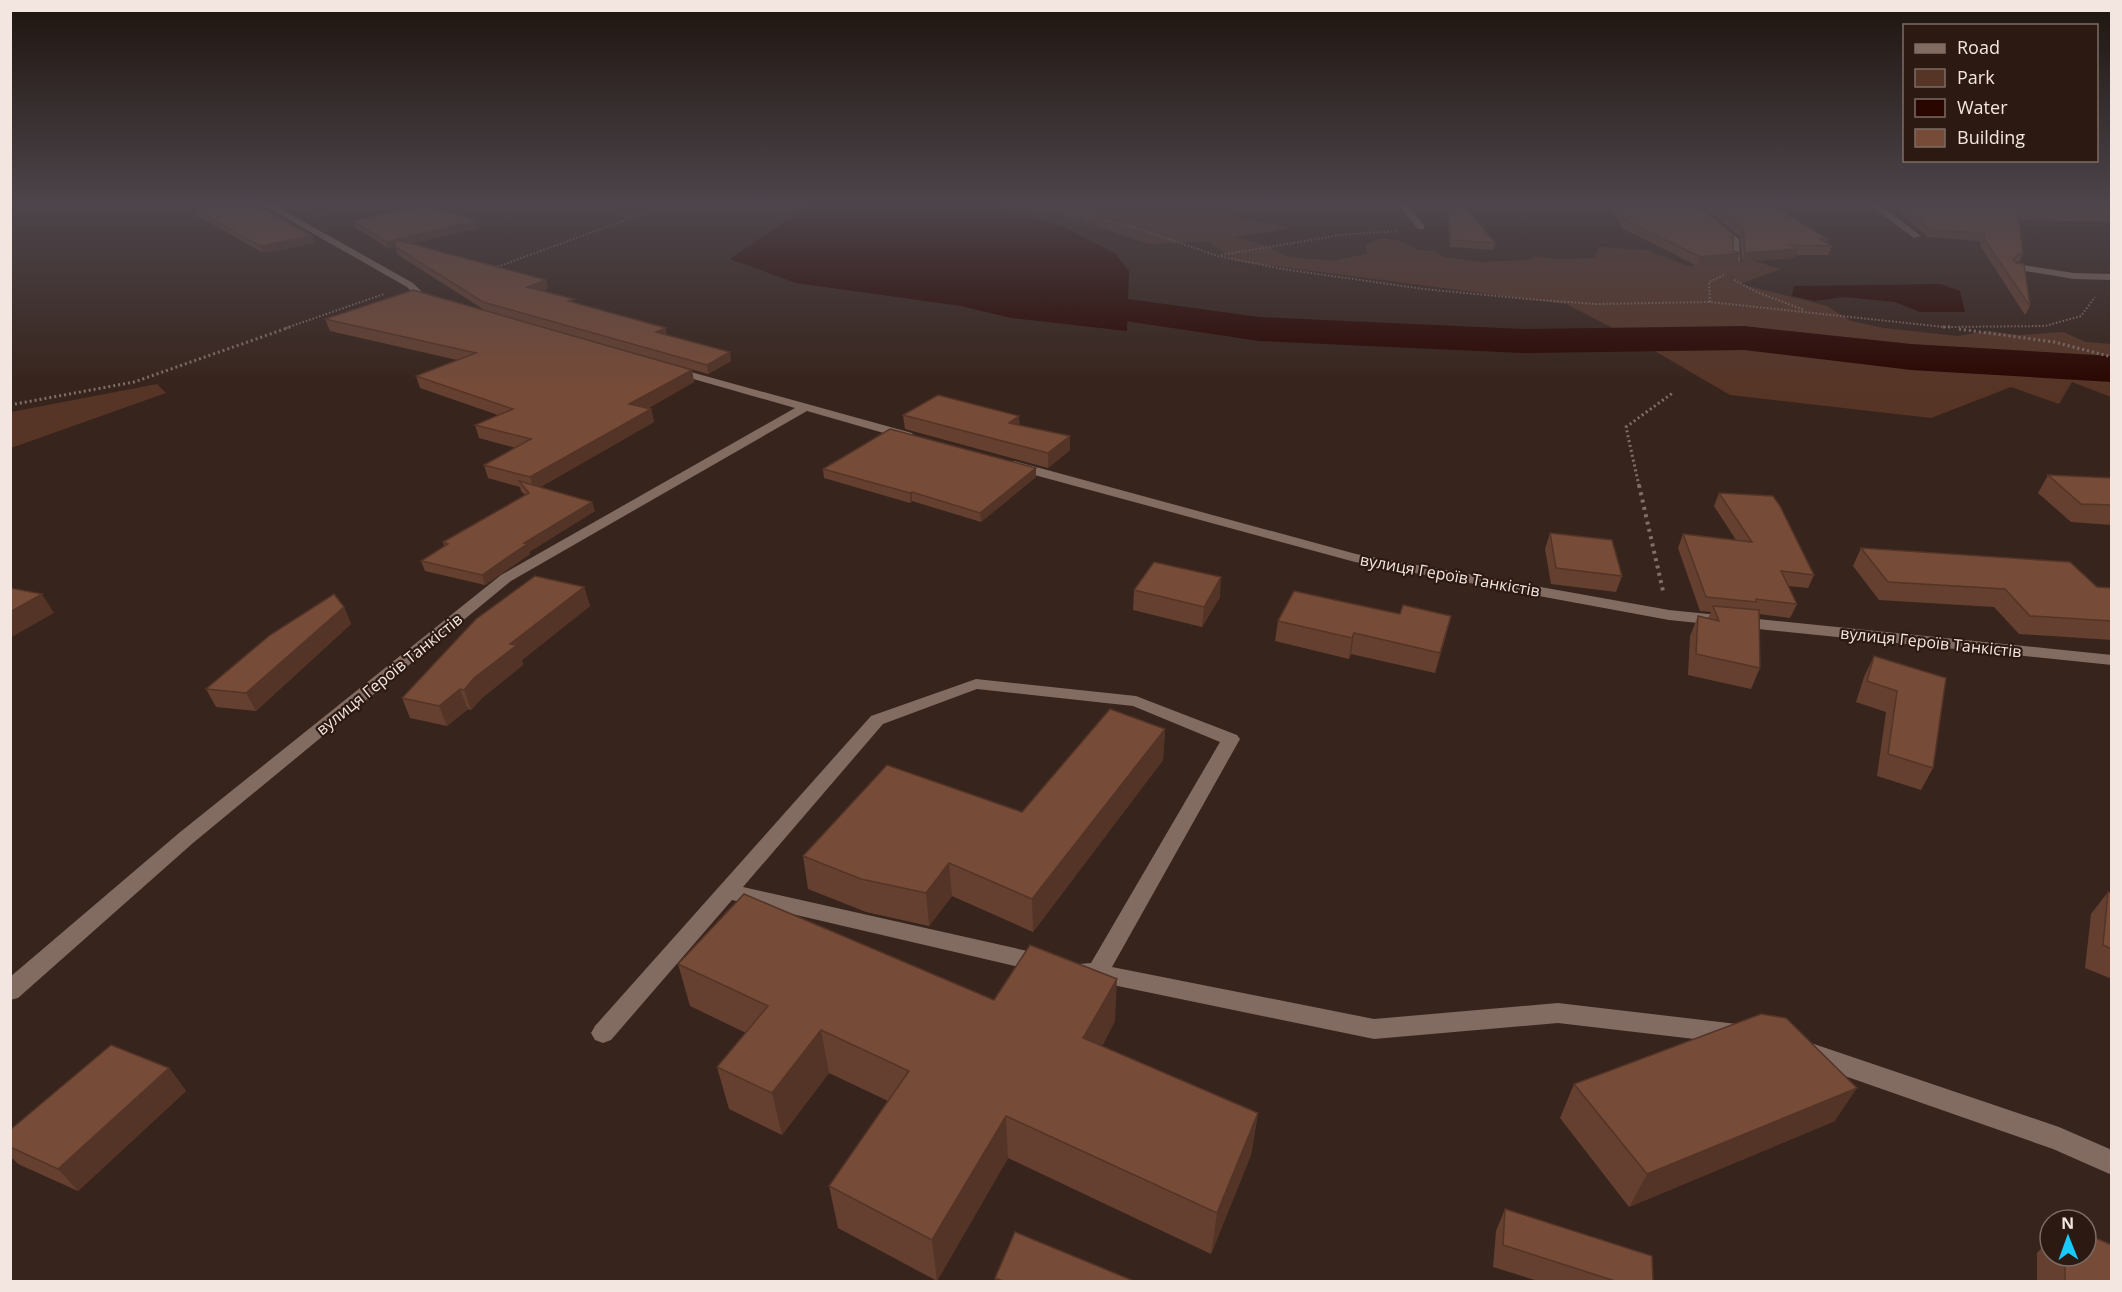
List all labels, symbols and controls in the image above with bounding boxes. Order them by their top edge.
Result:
legend [1903,24,2098,162]
text: Road [1957,35,2000,59]
text: Park [1957,65,1995,89]
text: Water [1957,95,2008,119]
text: Building [1957,125,2025,149]
street label: вулиця Героїв Танкістів [1358,548,1542,602]
street label: вулиця Героїв Танкістів [311,608,467,740]
street label: вулиця Героїв Танкістів [1839,622,2023,662]
north arrow [2038,1208,2098,1268]
text: N [2061,1212,2074,1234]

